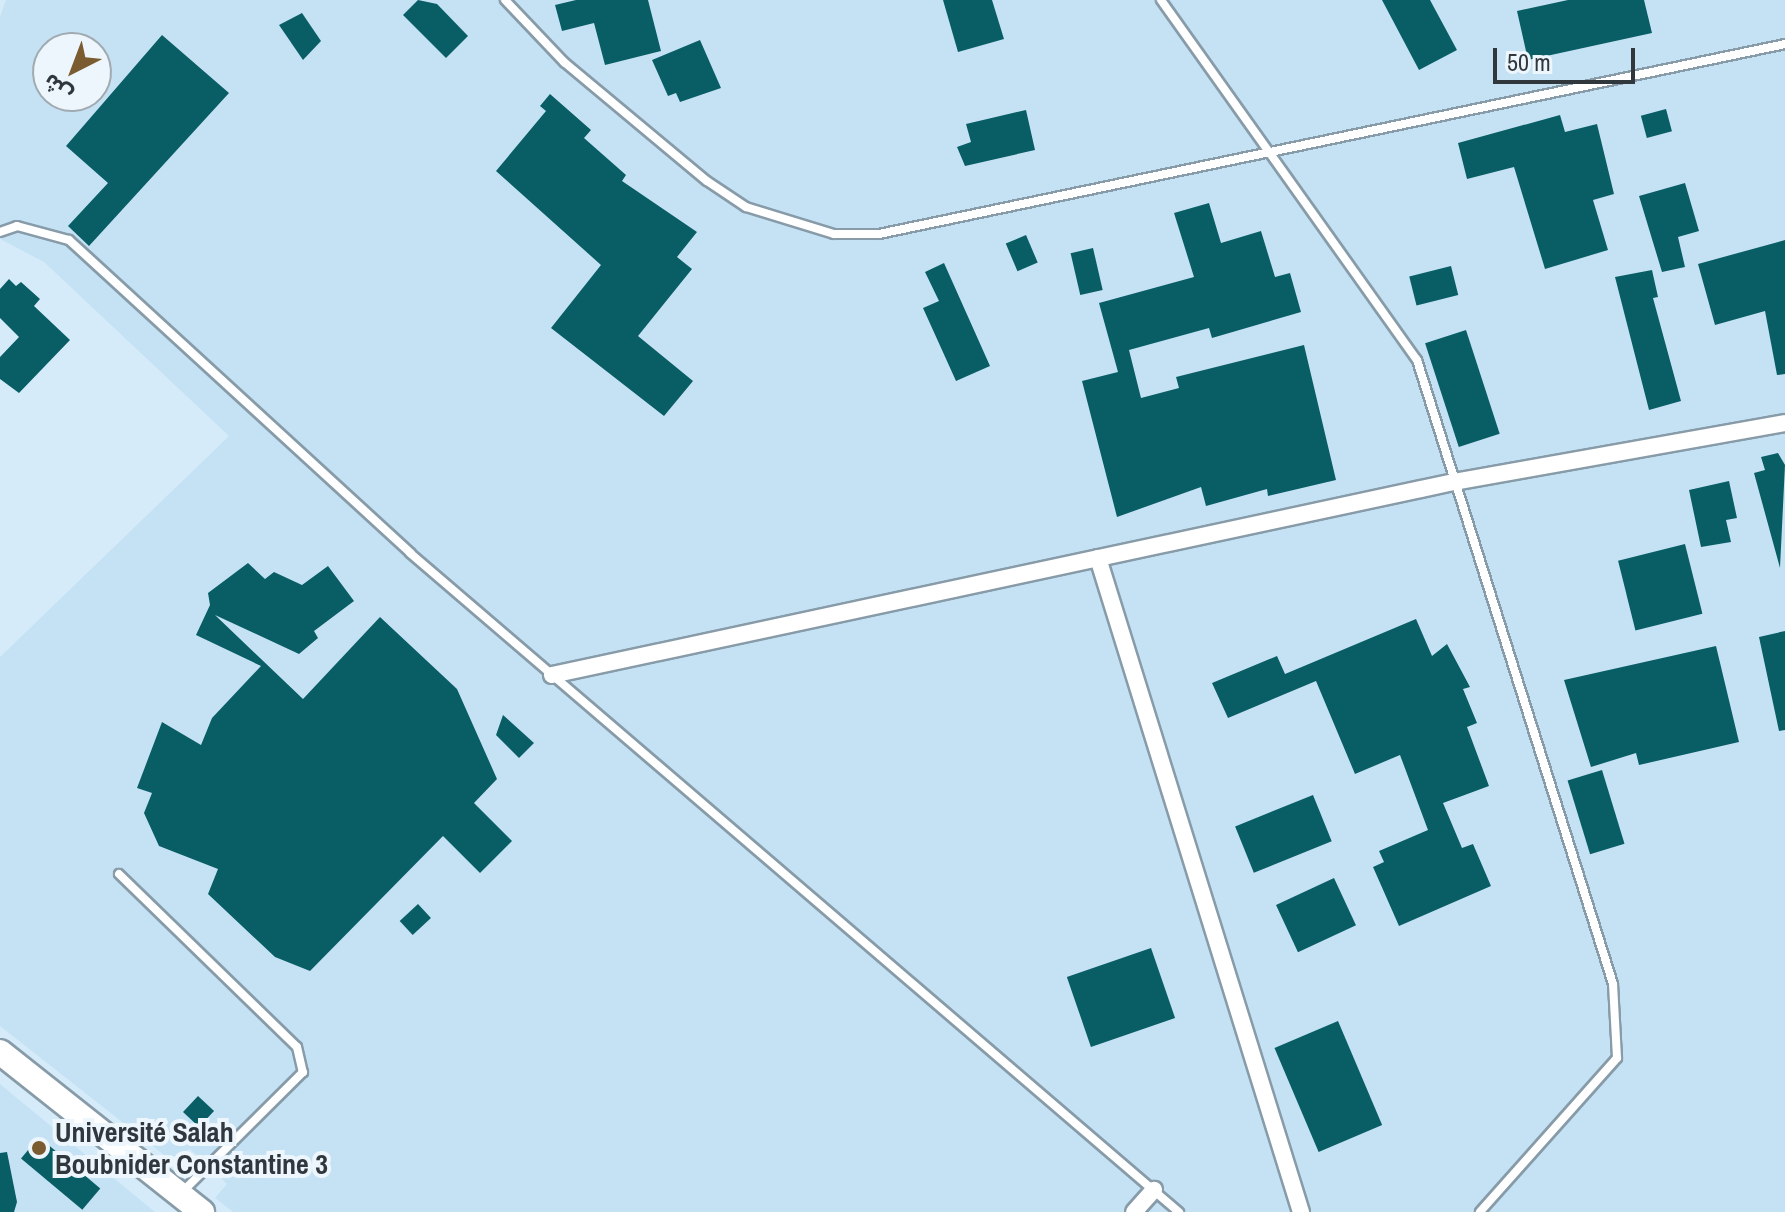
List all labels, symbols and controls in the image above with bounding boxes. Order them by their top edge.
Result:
north arrow [32,32,112,112]
scale bar [1497,32,1639,82]
text: 50 m [1507,46,1551,78]
text: ش [36,67,79,110]
place label: Université Salah Boubnider Constantine 3 [55,1115,328,1181]
marker: Université Salah Boubnider Constantine 3 [30,1139,48,1157]

